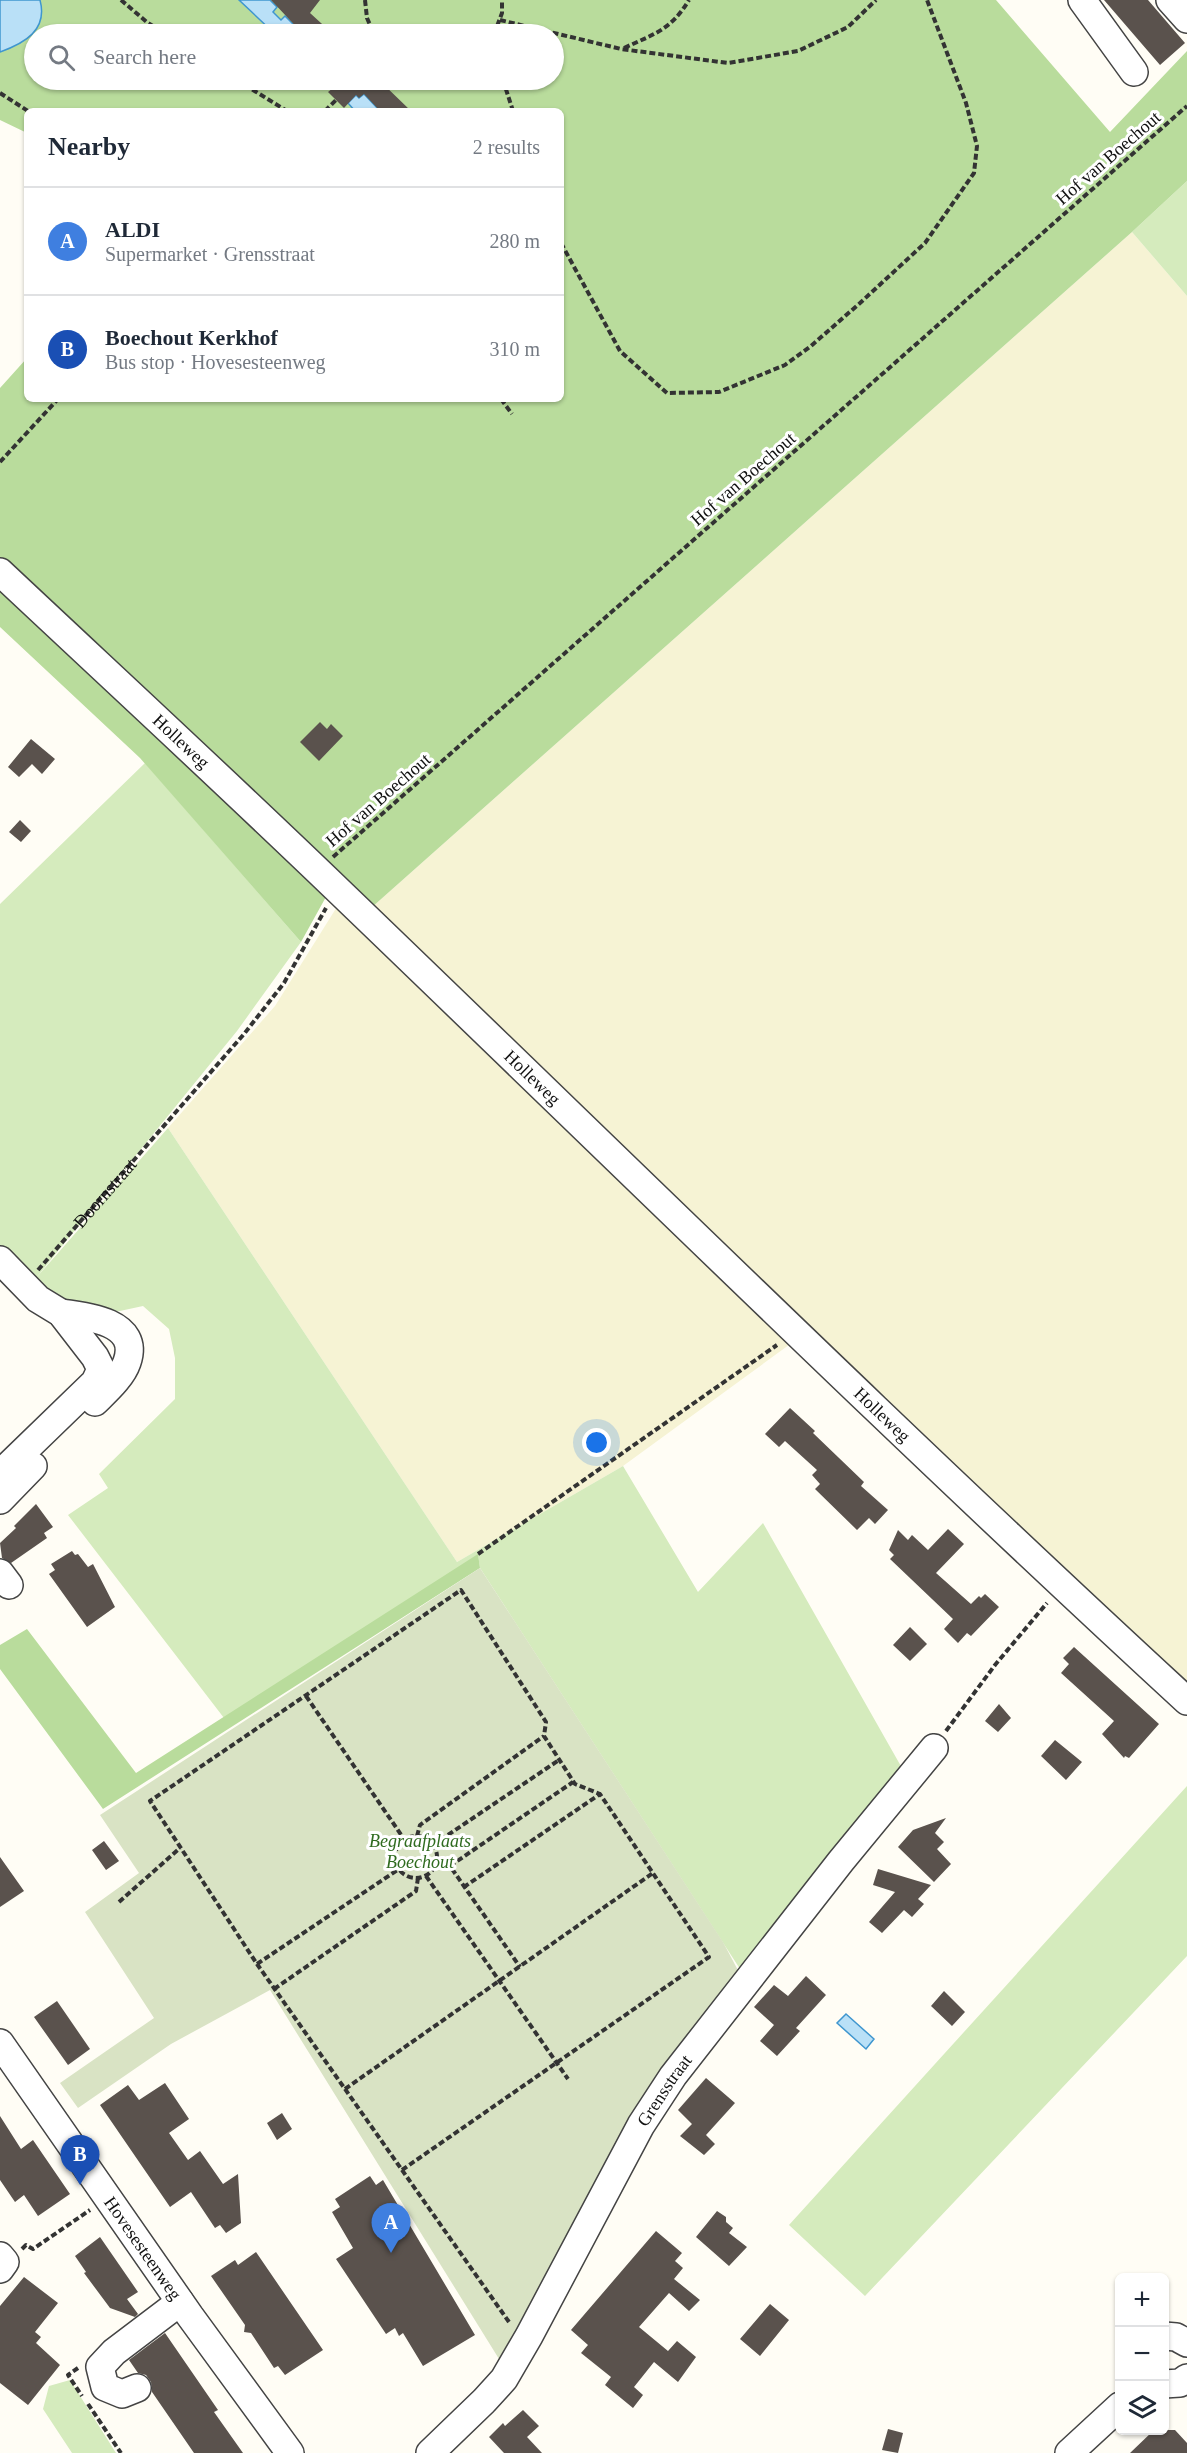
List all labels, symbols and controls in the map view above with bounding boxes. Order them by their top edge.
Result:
search box [24,24,564,90]
icon: search [45,41,78,74]
text: Search here [93,44,196,69]
street label: Hof van Boechout [1052,107,1164,209]
text: Nearby [48,132,130,161]
text: 2 results [473,136,540,158]
text: ALDI [105,217,160,242]
text: A [60,230,75,252]
text: 280 m [489,230,540,252]
text: Supermarket · Grensstraat [105,243,315,265]
text: Boechout Kerkhof [105,325,278,350]
text: B [61,338,74,360]
text: 310 m [489,338,540,360]
text: Bus stop · Hovesesteenweg [105,351,326,373]
street label: Hof van Boechout [687,428,799,530]
street label: Holleweg [149,710,214,773]
street label: Hof van Boechout [322,749,434,851]
street label: Holleweg [500,1046,564,1109]
street label: Doornstraat [70,1155,141,1232]
street label: Holleweg [850,1383,914,1446]
your location [582,1428,611,1457]
park label: Begraafplaats Boechout [369,1831,471,1872]
street label: Grensstraat [633,2051,696,2130]
pin: B [60,2136,100,2185]
street label: Hovesesteenweg [100,2193,186,2304]
pin: A [372,2204,410,2253]
map controls [1115,2273,1169,2435]
button: + [1115,2273,1169,2327]
button: − [1115,2327,1169,2381]
button: layers [1115,2381,1169,2435]

